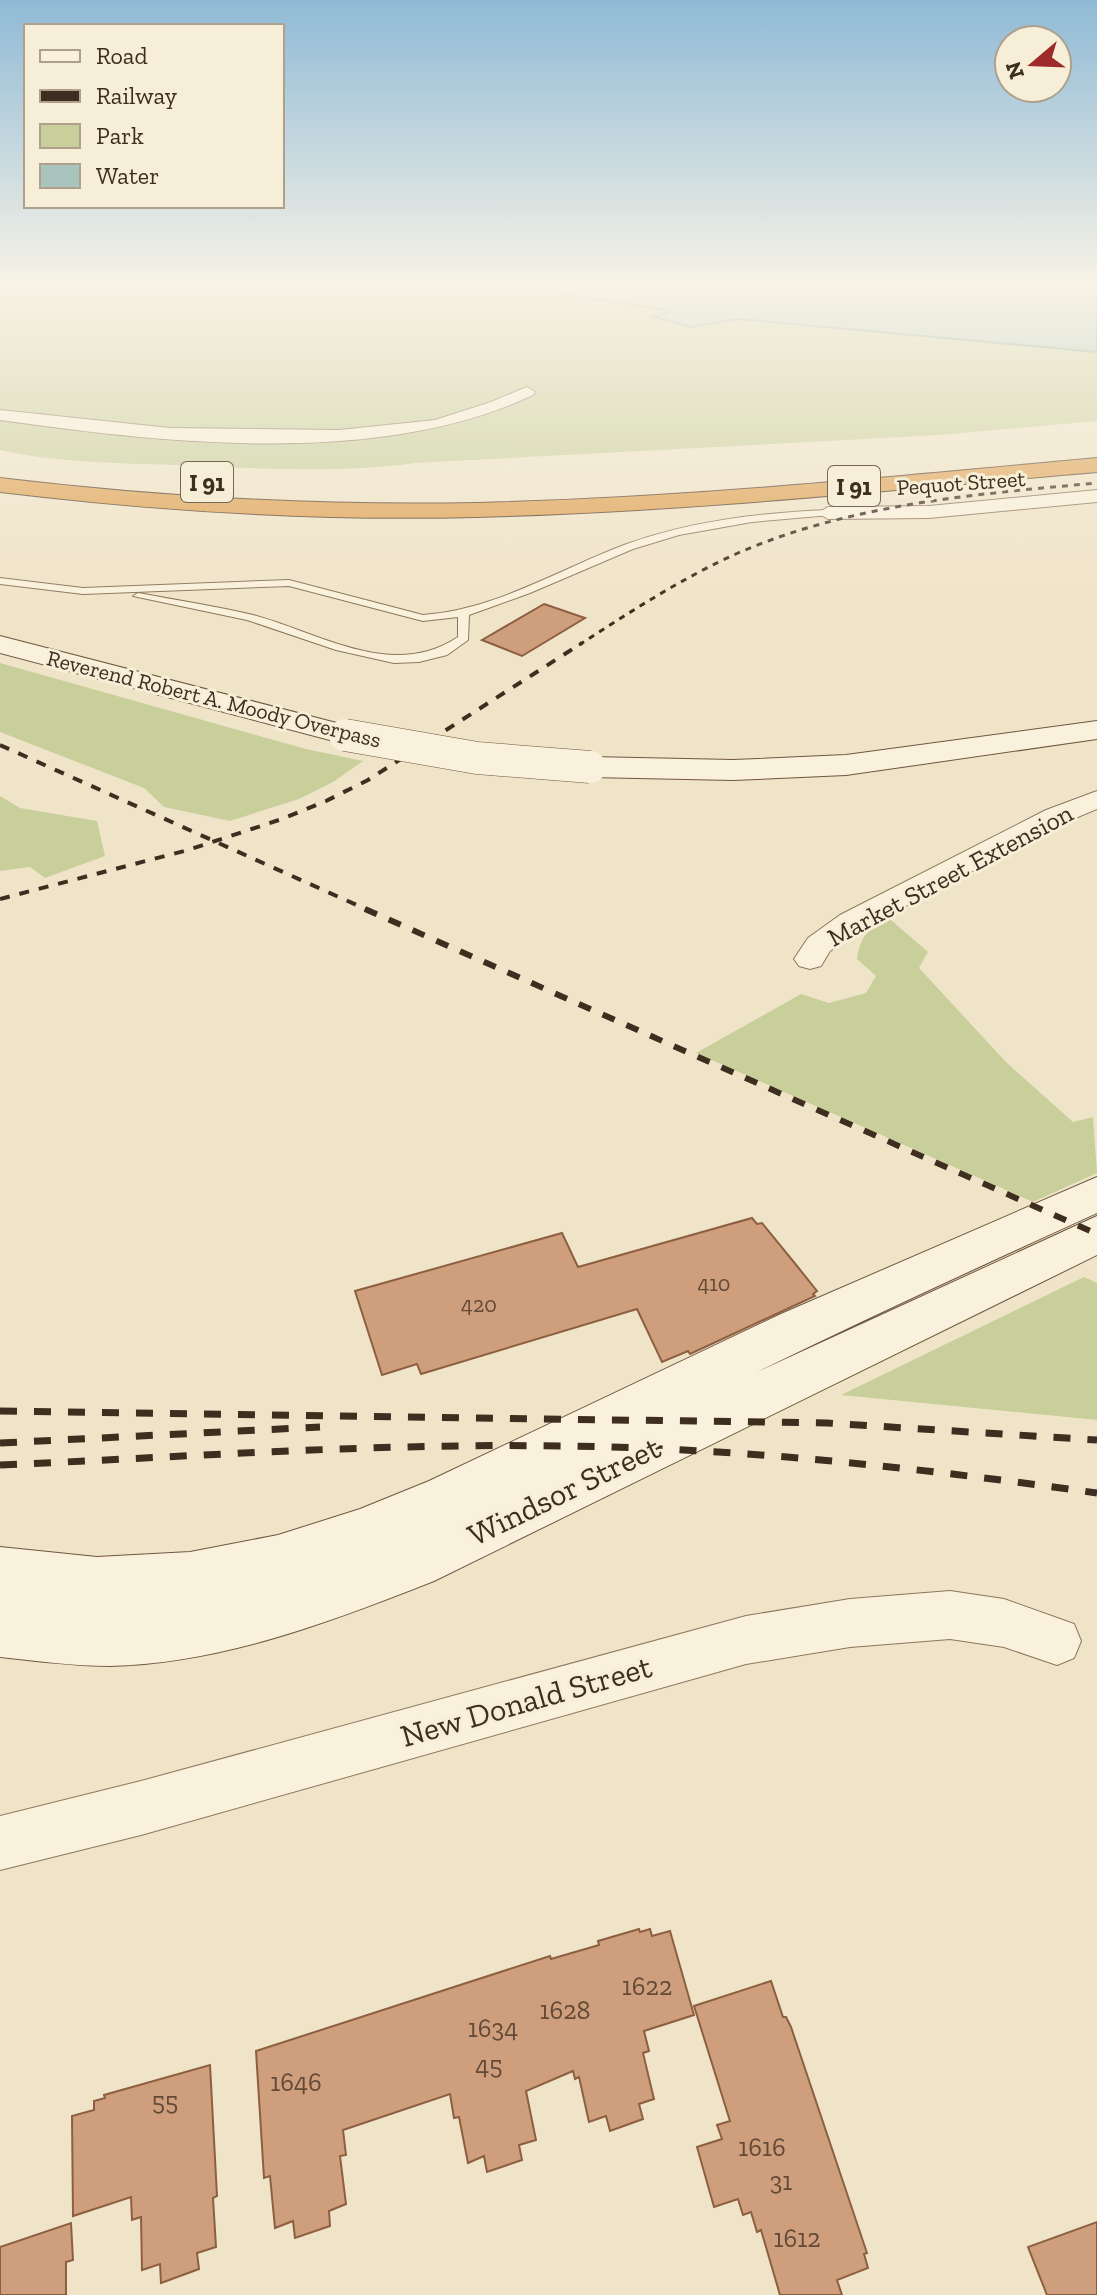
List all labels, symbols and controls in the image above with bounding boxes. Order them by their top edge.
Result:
legend [24,24,284,208]
north arrow [993,24,1073,104]
text: Road [96,41,148,70]
text: N [999,58,1030,83]
text: Railway [96,81,178,110]
text: Park [96,121,144,150]
text: Water [96,161,159,190]
road number: I 91 [181,462,233,502]
street label: Pequot Street [896,465,1027,501]
road number: I 91 [828,466,880,506]
street label: Reverend Robert A. Moody Overpass [44,644,384,754]
street label: Market Street Extension [822,797,1078,953]
house number: 410 [697,1270,731,1297]
house number: 420 [461,1291,497,1318]
street label: Windsor Street [462,1428,666,1554]
street label: New Donald Street [396,1647,656,1755]
house number: 1622 [622,1970,672,2002]
house number: 1628 [539,1994,591,2026]
house number: 1634 [468,2012,518,2044]
house number: 45 [475,2049,503,2081]
house number: 1646 [270,2066,322,2098]
house number: 55 [152,2085,178,2117]
house number: 1616 [738,2131,786,2163]
house number: 31 [770,2165,792,2197]
house number: 1612 [773,2222,821,2254]

